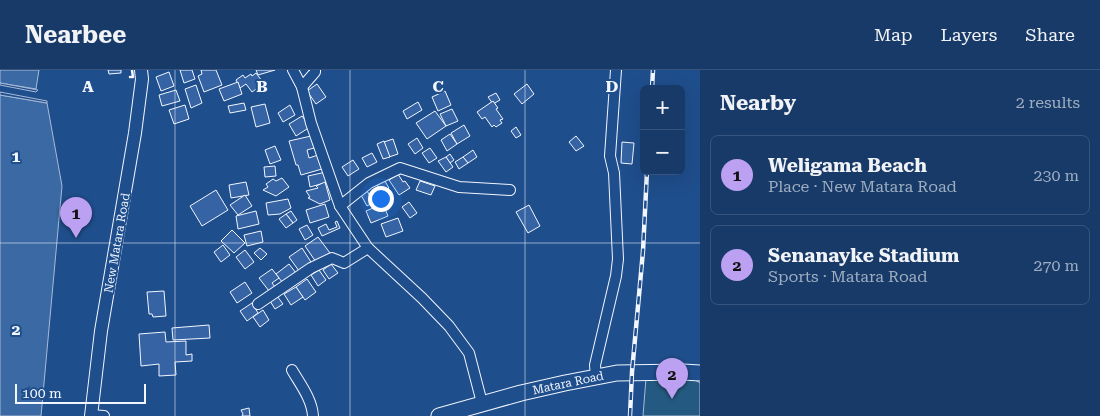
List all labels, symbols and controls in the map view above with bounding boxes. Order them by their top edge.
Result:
text: Nearbee [25,21,126,49]
text: Map [874,24,913,45]
text: Layers [941,24,997,45]
text: Share [1025,24,1075,45]
text: A [82,77,94,96]
text: B [256,77,268,96]
text: C [432,77,444,96]
text: D [606,77,619,96]
map controls [640,85,685,175]
button: + [640,85,685,130]
text: Nearby [720,91,796,115]
text: 2 results [1016,93,1080,112]
button: − [640,130,685,175]
text: 1 [12,147,21,166]
text: Weligama Beach [768,154,927,177]
text: 1 [733,166,741,185]
text: 230 m [1033,166,1079,185]
text: Place · New Matara Road [768,177,957,196]
your location [368,186,394,212]
street label: New Matara Road [101,192,133,294]
pin: 1 [60,197,92,238]
text: Senanayke Stadium [768,244,959,267]
text: 2 [733,256,741,275]
text: 270 m [1033,256,1079,275]
text: Sports · Matara Road [768,267,927,286]
text: 2 [12,320,21,339]
pin: 2 [656,358,688,399]
street label: Matara Road [531,369,605,397]
scale bar [15,381,146,404]
text: 100 m [22,385,62,401]

